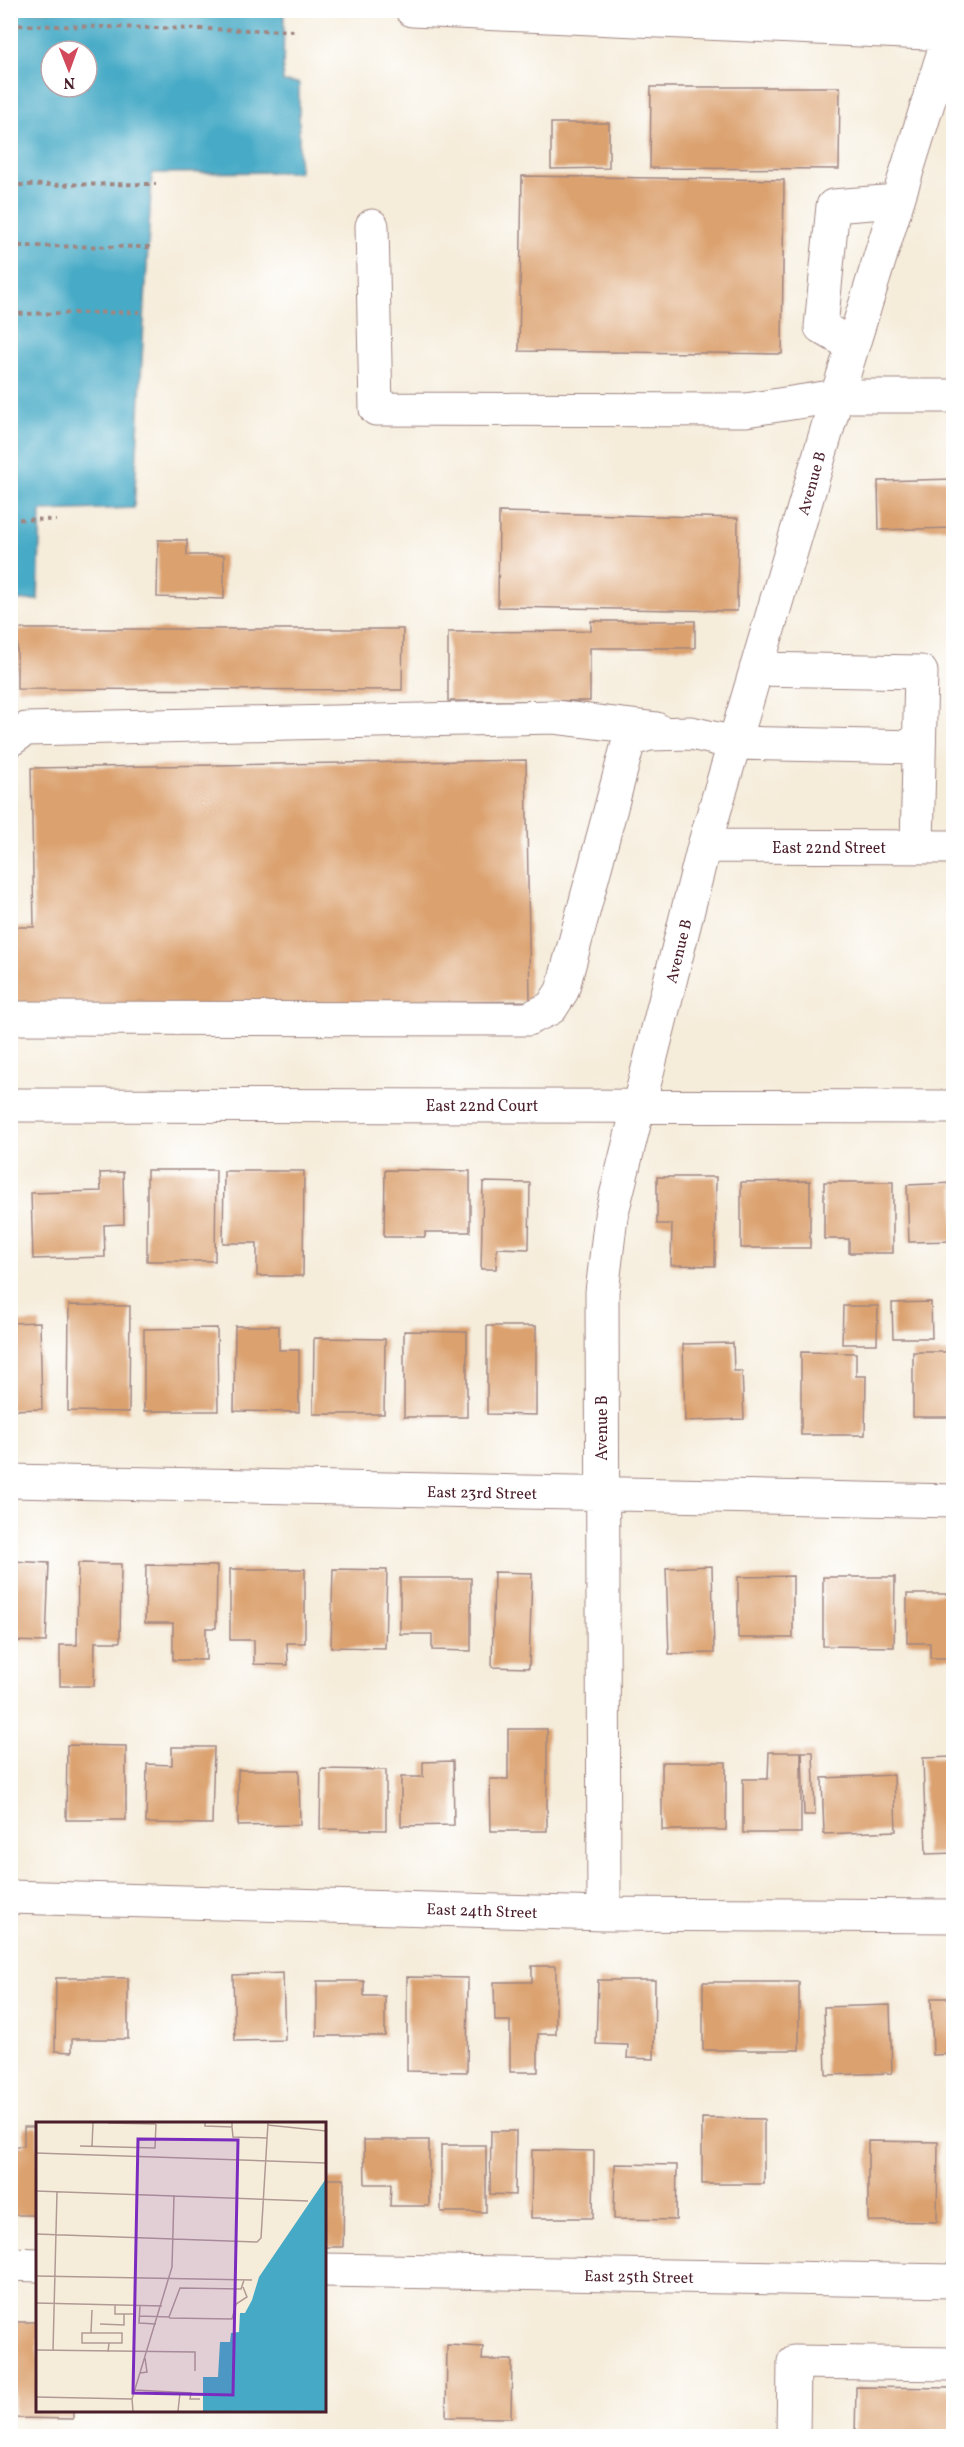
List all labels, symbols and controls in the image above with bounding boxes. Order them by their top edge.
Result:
north arrow [39,39,99,99]
text: N [63,71,75,93]
street label: Avenue B [793,449,833,518]
street label: East 22nd Street [772,838,886,860]
street label: Avenue B [661,917,699,986]
street label: East 22nd Court [426,1096,539,1118]
street label: Avenue B [592,1395,614,1461]
street label: East 23rd Street [427,1482,538,1506]
street label: East 24th Street [426,1899,538,1925]
inset map [36,2122,326,2411]
street label: East 25th Street [584,2266,694,2290]

